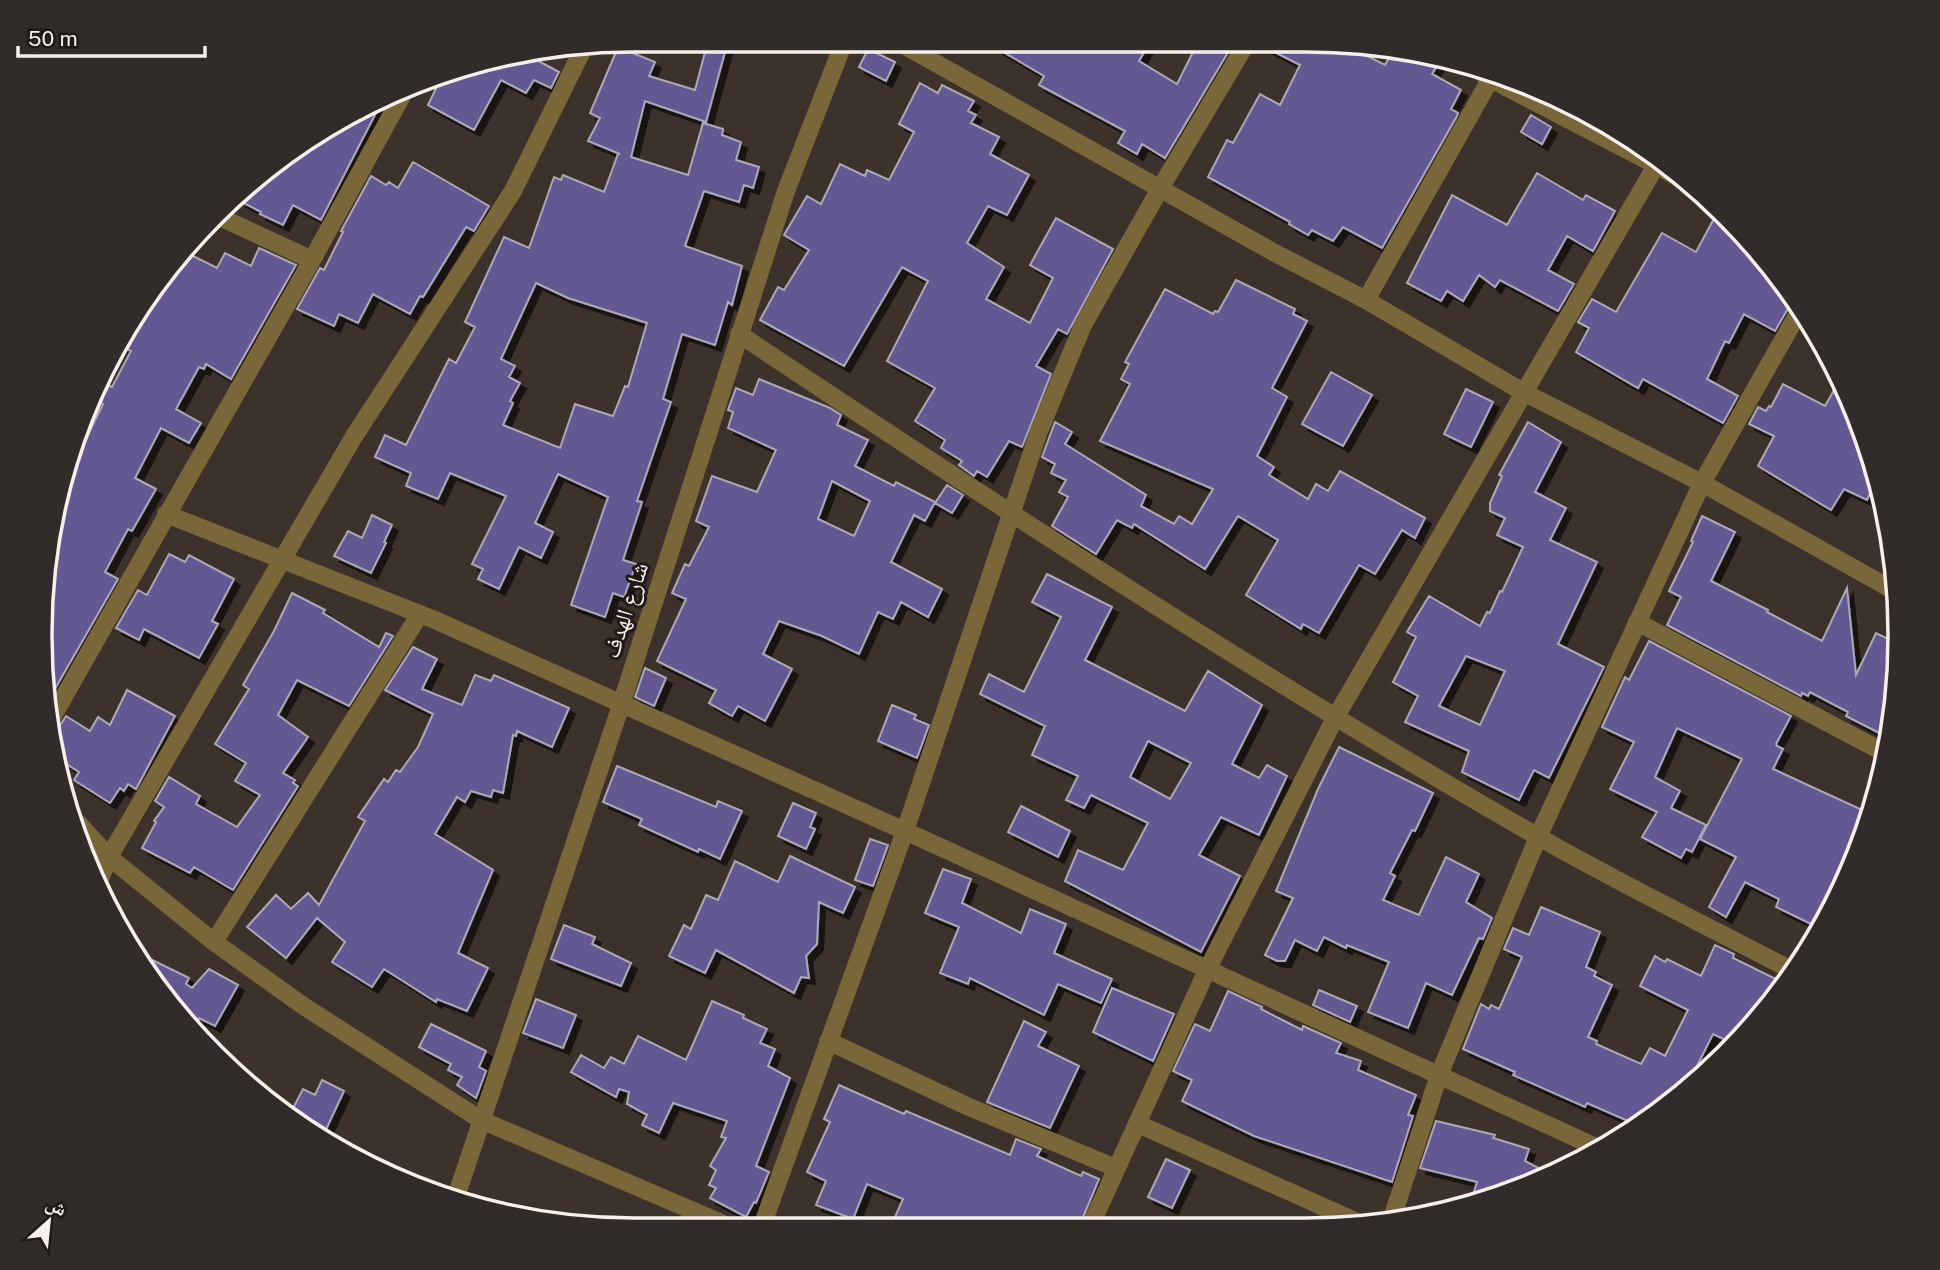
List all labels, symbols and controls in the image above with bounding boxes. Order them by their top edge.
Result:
scale bar [18,14,205,58]
text: 50 m [28,26,78,51]
street label: شارع الهدف [597,559,655,662]
north arrow [14,1186,84,1256]
text: ش [42,1191,71,1221]

